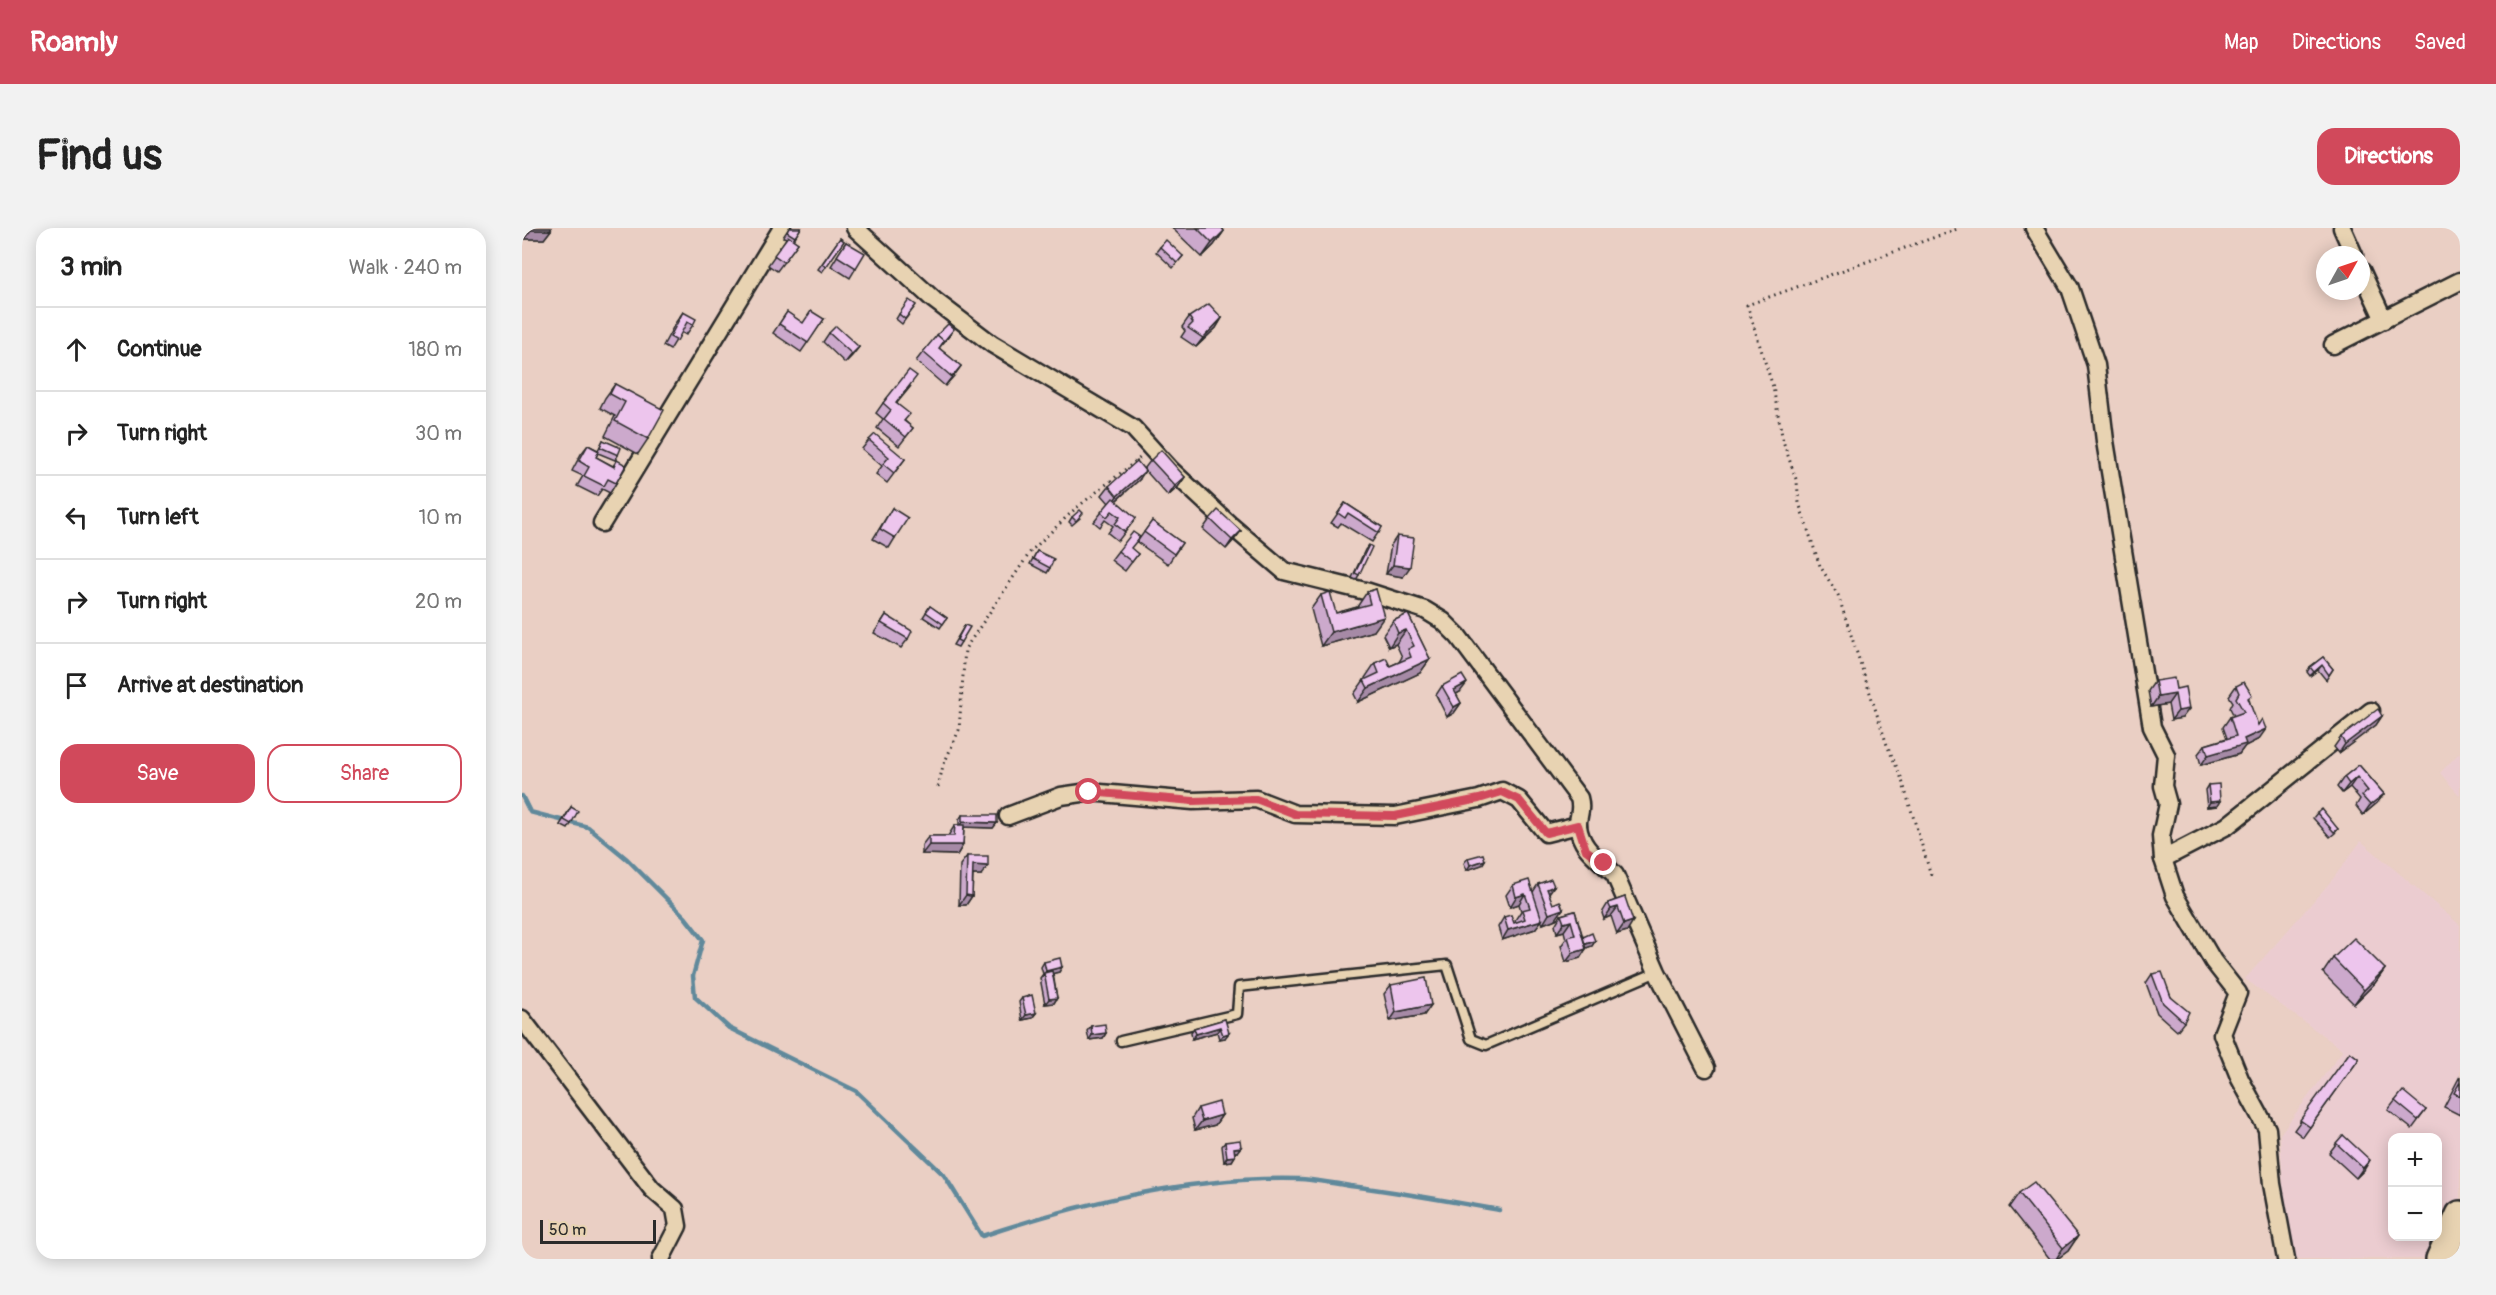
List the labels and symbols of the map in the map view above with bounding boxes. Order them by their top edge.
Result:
north arrow [2316,246,2370,300]
route start [1075,778,1101,804]
route end [1590,849,1616,875]
scale bar [540,1217,656,1244]

